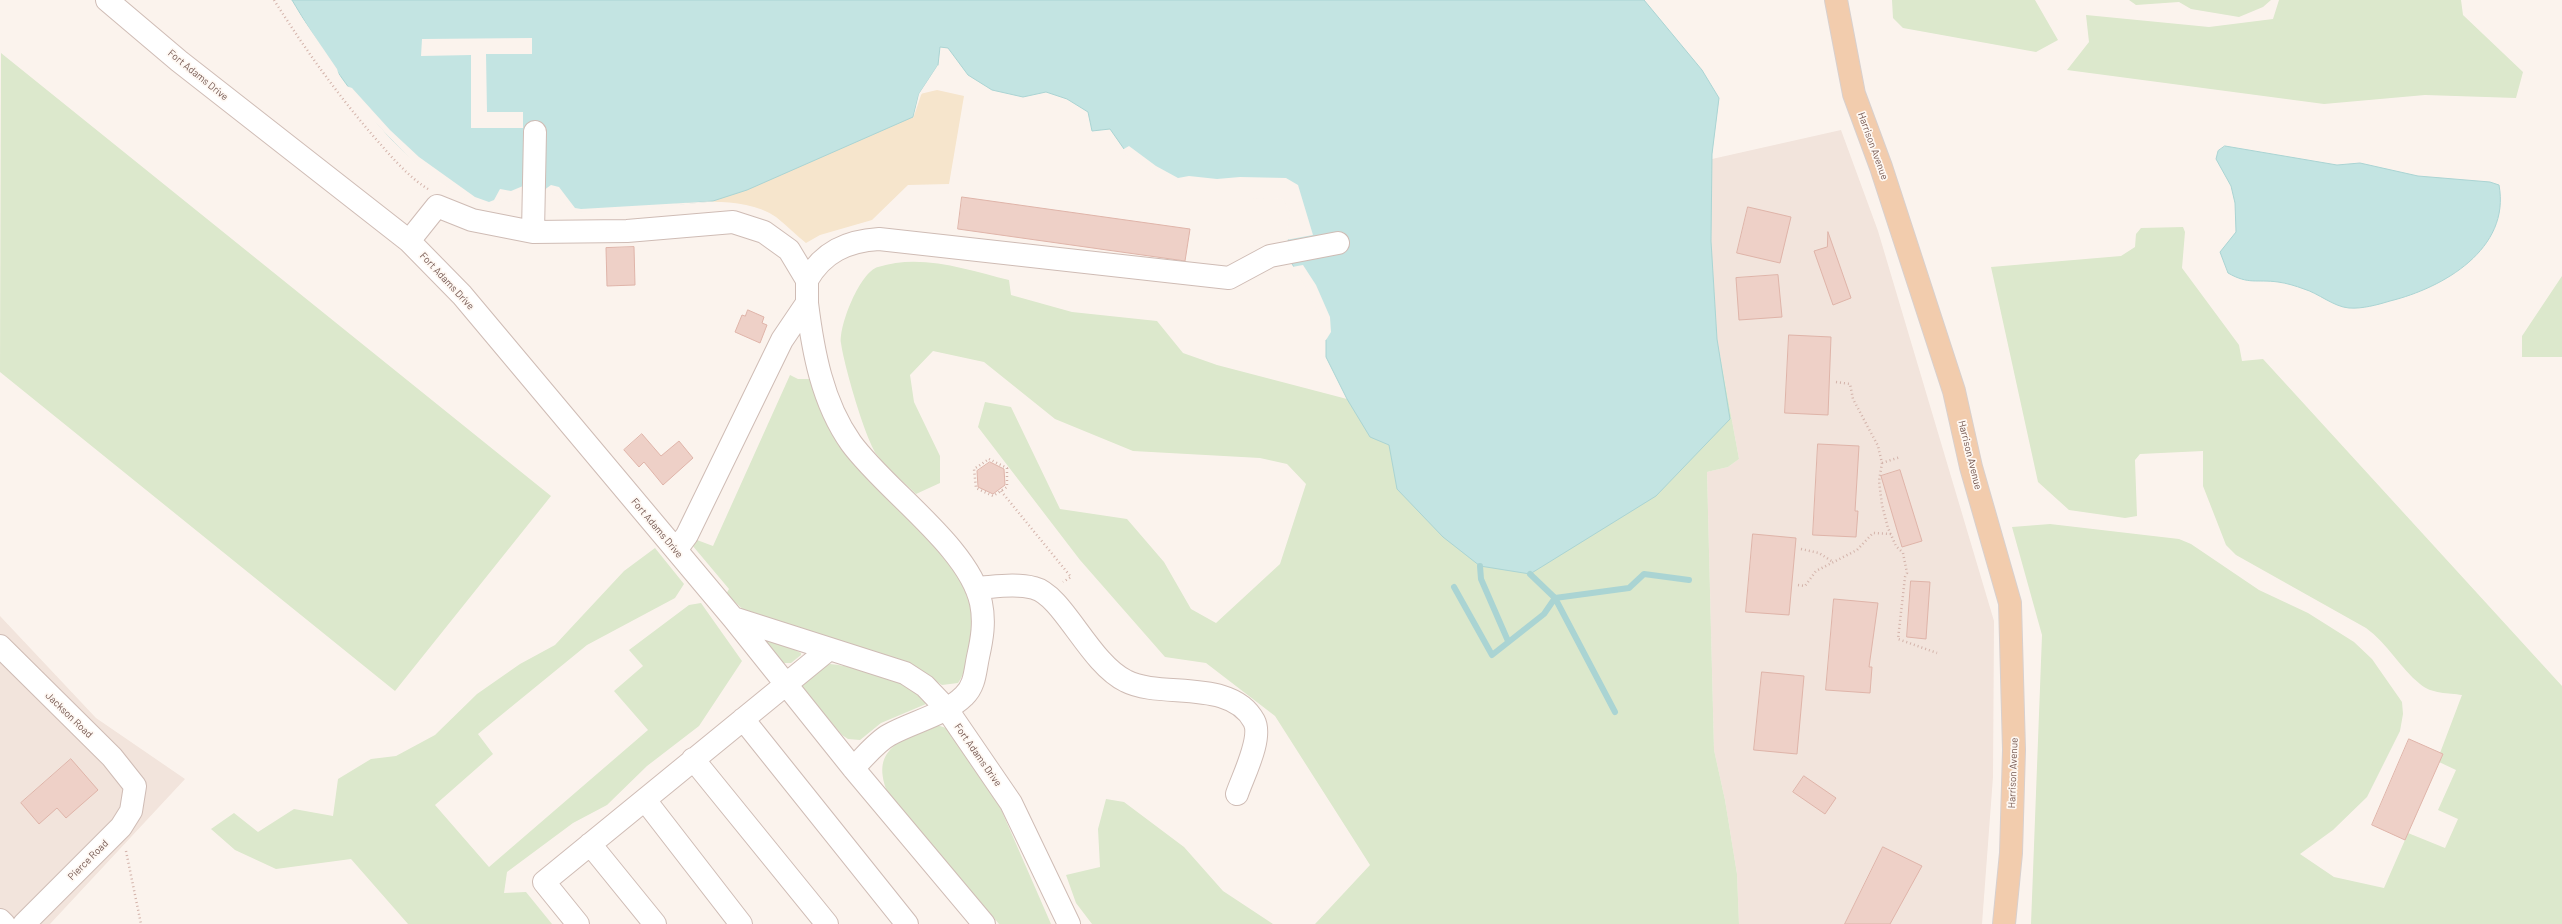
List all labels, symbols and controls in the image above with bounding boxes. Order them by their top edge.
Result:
street label: Fort Adams Drive [165,47,231,103]
street label: Harrison Avenue [1855,111,1891,181]
street label: Fort Adams Drive [417,250,477,312]
street label: Harrison Avenue [1956,419,1984,491]
street label: Fort Adams Drive [629,496,685,560]
street label: Jackson Road [43,690,95,740]
street label: Fort Adams Drive [952,721,1004,789]
street label: Harrison Avenue [2006,737,2020,809]
street label: Pierce Road [65,837,111,883]

